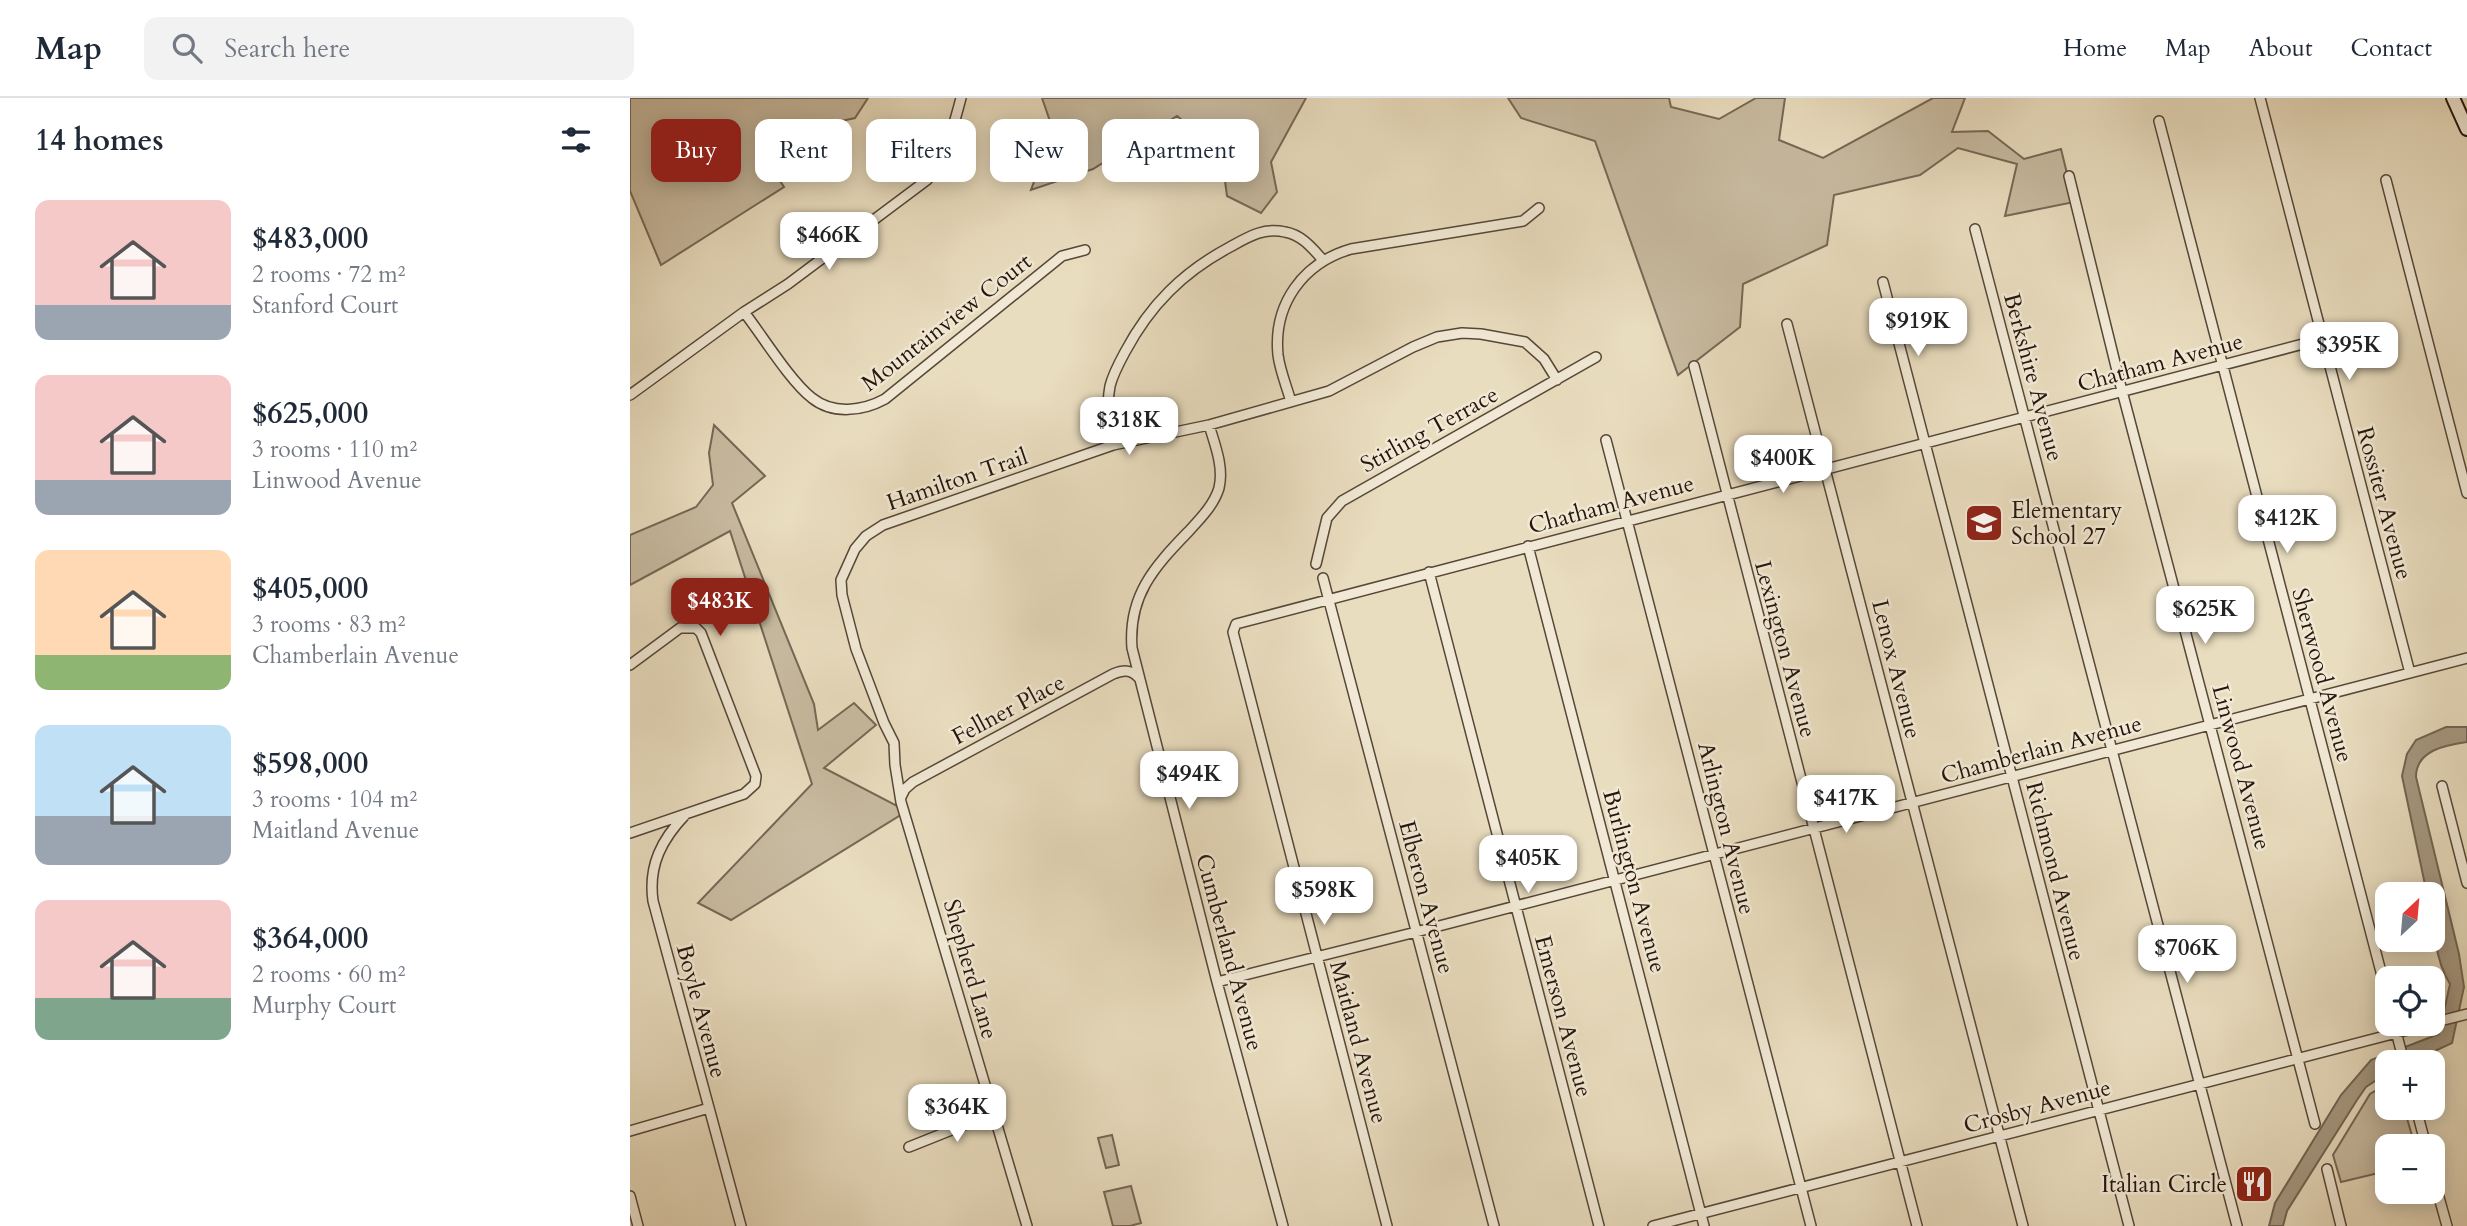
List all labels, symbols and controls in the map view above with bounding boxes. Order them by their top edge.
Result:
search box [144,17,634,80]
text: Map [35,26,102,71]
icon: search [168,29,206,67]
text: Search here [224,31,350,66]
text: Home [2063,32,2127,65]
text: Map [2165,32,2211,65]
text: About [2249,32,2313,65]
text: Contact [2351,32,2432,65]
chip: Buy [651,119,741,182]
chip: Rent [755,119,852,182]
chip: Filters [866,119,976,182]
chip: New [990,119,1088,182]
chip: Apartment [1102,119,1259,182]
text: 14 homes [35,120,164,161]
icon: filters [557,121,595,159]
pin: $466K [780,212,878,272]
text: $483,000 [252,218,368,259]
text: $466K [796,219,862,250]
icon: home [91,228,175,312]
street label: Mountainview Court [855,246,1038,399]
text: 2 rooms · 72 m² [252,259,405,290]
street label: Berkshire Avenue [1996,289,2071,465]
text: Stanford Court [252,290,398,321]
pin: $919K [1869,299,1967,358]
text: $919K [1885,305,1951,336]
pin: $395K [2300,322,2398,382]
street label: Chatham Avenue [2074,325,2246,399]
text: $395K [2316,329,2382,360]
street label: Stirling Terrace [1355,379,1504,480]
text: $625,000 [252,393,368,434]
pin: $318K [1080,398,1178,457]
icon: home [91,403,175,487]
text: $318K [1096,404,1162,435]
street label: Rossiter Avenue [2349,423,2420,583]
text: 3 rooms · 110 m² [252,434,417,465]
pin: $400K [1734,436,1832,495]
street label: Hamilton Trail [882,441,1032,518]
text: $400K [1750,442,1816,473]
text: Linwood Avenue [252,465,422,496]
street label: Chatham Avenue [1525,467,1697,541]
place label: Elementary School 27 [2011,495,2122,552]
pin: $412K [2238,496,2336,555]
school or university icon: Elementary School 27 [1963,502,2005,544]
text: $412K [2254,502,2320,533]
street label: Lexington Avenue [1747,557,1824,741]
text: $405,000 [252,568,368,609]
icon: home [91,578,175,662]
pin: $483K [671,578,769,638]
text: $483K [687,585,753,616]
street label: Sherwood Avenue [2284,585,2361,766]
pin: $625K [2156,587,2254,646]
text: $625K [2172,593,2238,624]
street label: Lenox Avenue [1864,596,1929,742]
text: 3 rooms · 83 m² [252,609,405,640]
text: Chamberlain Avenue [252,640,459,671]
street label: Fellner Place [946,667,1070,752]
street label: Linwood Avenue [2205,681,2278,853]
street label: Chamberlain Avenue [1937,708,2145,791]
street label: Arlington Avenue [1690,739,1763,918]
text: $598,000 [252,743,368,784]
pin: $494K [1140,752,1238,811]
icon: home [91,753,175,837]
text: $494K [1156,758,1222,789]
pin: $417K [1797,776,1895,835]
street label: Richmond Avenue [2018,778,2093,964]
text: $417K [1813,782,1879,813]
text: 3 rooms · 104 m² [252,784,417,815]
street label: Burlington Avenue [1595,786,1674,976]
text: Maitland Avenue [252,815,419,846]
street label: Elberon Avenue [1391,817,1462,977]
pin: $405K [1479,836,1577,895]
text: $405K [1495,842,1561,873]
street label: Cumberland Avenue [1188,850,1271,1054]
pin: $598K [1275,868,1373,927]
text: $598K [1291,874,1357,905]
north arrow [2375,882,2445,952]
map controls [2375,882,2445,1204]
street label: Shepherd Lane [936,896,1005,1043]
text: $364,000 [252,918,368,959]
pin: $706K [2138,926,2236,985]
icon: home [91,928,175,1012]
street label: Emerson Avenue [1527,932,1600,1101]
text: $706K [2154,932,2220,963]
street label: Boyle Avenue [669,941,734,1081]
street label: Maitland Avenue [1322,957,1395,1127]
text: 2 rooms · 60 m² [252,959,405,990]
button: locate [2375,966,2445,1036]
text: Murphy Court [252,990,396,1021]
button: + [2375,1050,2445,1120]
street label: Crosby Avenue [1960,1072,2114,1141]
pin: $364K [908,1084,1006,1144]
text: $364K [924,1091,990,1122]
button: − [2375,1134,2445,1204]
restaurant icon: Italian Circle [2233,1163,2275,1205]
place label: Italian Circle [2101,1169,2227,1200]

